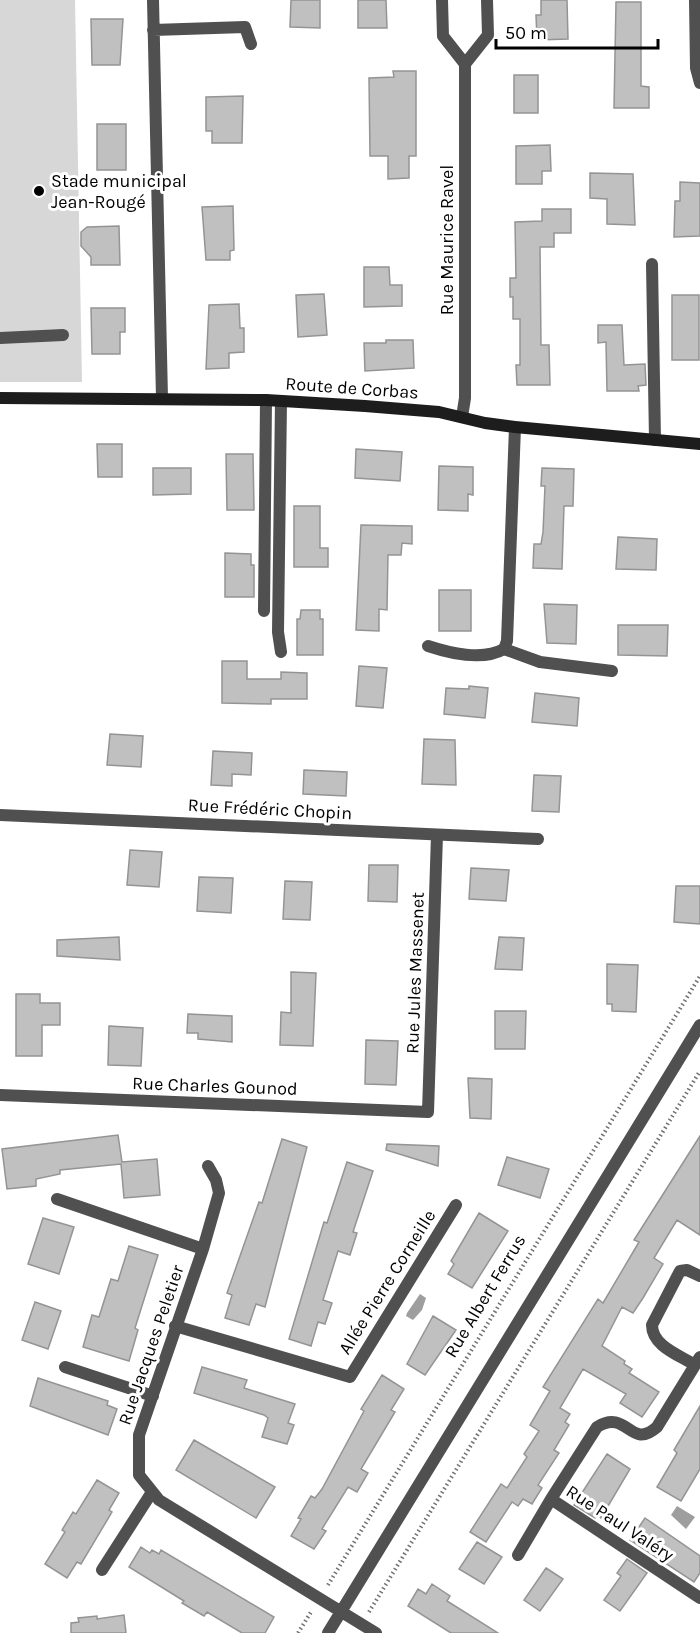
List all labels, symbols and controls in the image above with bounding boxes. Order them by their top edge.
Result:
scale bar [496,12,658,50]
text: 50 m [505,22,547,44]
street label: Rue Maurice Ravel [436,165,458,315]
place label: Stade municipal Jean-Rougé [51,170,187,213]
marker: Stade municipal Jean-Rougé [32,184,46,198]
street label: Route de Corbas [285,372,419,404]
street label: Rue Frédéric Chopin [187,794,353,824]
street label: Rue Jules Massenet [401,892,429,1054]
street label: Rue Charles Gounod [132,1072,298,1100]
street label: Allée Pierre Corneille [334,1206,440,1358]
street label: Rue Albert Ferrus [440,1230,530,1362]
street label: Rue Jacques Peletier [113,1262,189,1428]
street label: Rue Paul Valéry [562,1480,679,1566]

